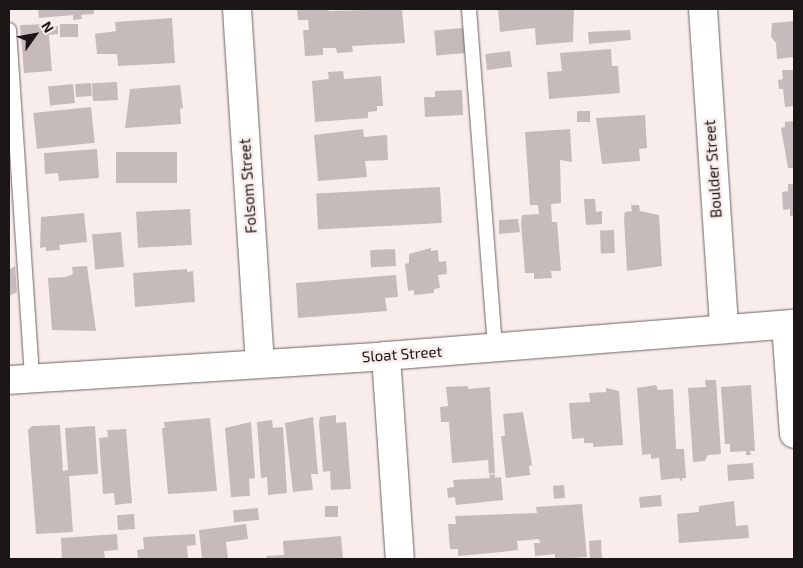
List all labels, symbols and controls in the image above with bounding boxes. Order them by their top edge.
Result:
north arrow [10,10,60,60]
text: N [38,18,58,36]
street label: Boulder Street [701,119,725,219]
street label: Folsom Street [236,138,260,234]
street label: Sloat Street [361,342,443,366]

